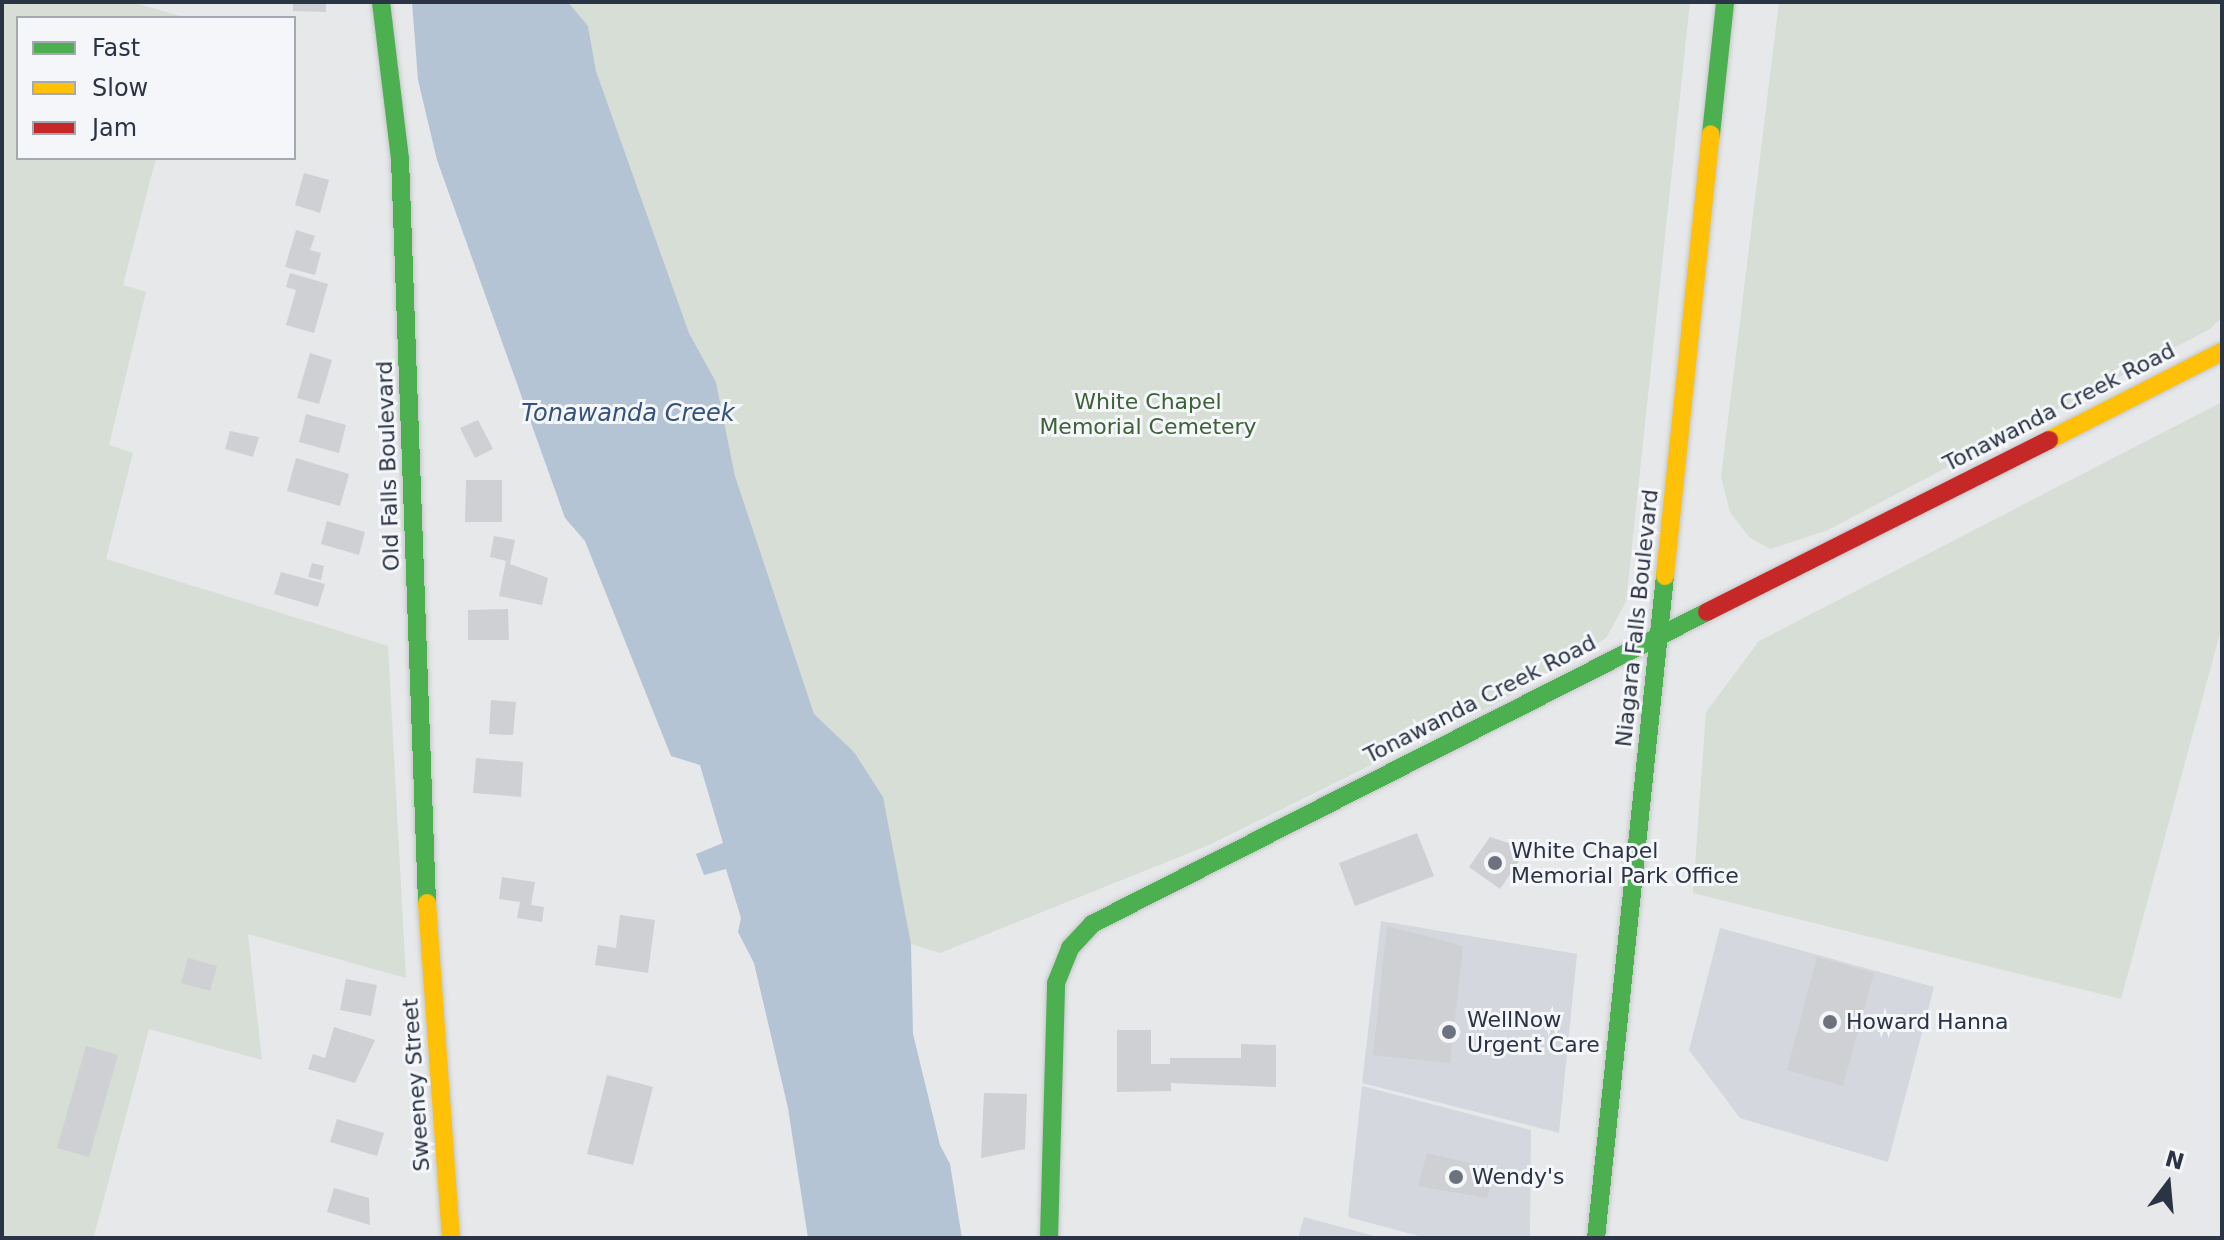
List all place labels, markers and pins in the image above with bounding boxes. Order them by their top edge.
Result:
place label: White Chapel Memorial Park Office [1511,837,1739,888]
marker: White Chapel Memorial Park Office [1486,854,1504,872]
place label: WellNow Urgent Care [1467,1006,1600,1058]
place label: Howard Hanna [1846,1009,2008,1035]
marker: Howard Hanna [1821,1013,1839,1031]
marker: WellNow Urgent Care [1438,1021,1460,1043]
place label: Wendy's [1472,1164,1564,1190]
marker: Wendy's [1447,1168,1465,1186]

